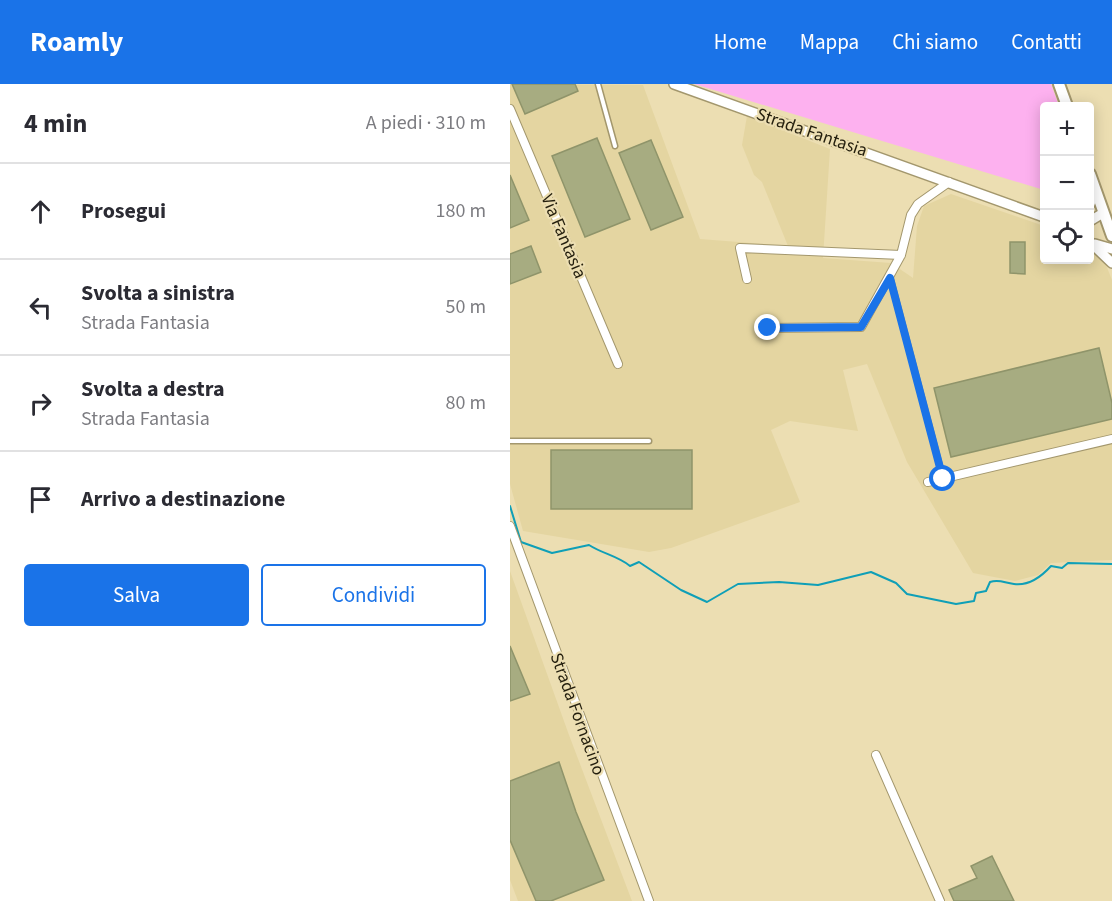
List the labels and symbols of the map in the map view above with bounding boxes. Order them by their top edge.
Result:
street label: Strada Fantasia [753,102,871,163]
street label: Via Fantasia [535,190,593,282]
route end [754,314,780,340]
route start [929,465,955,491]
street label: Strada Fornacino [544,649,611,779]

